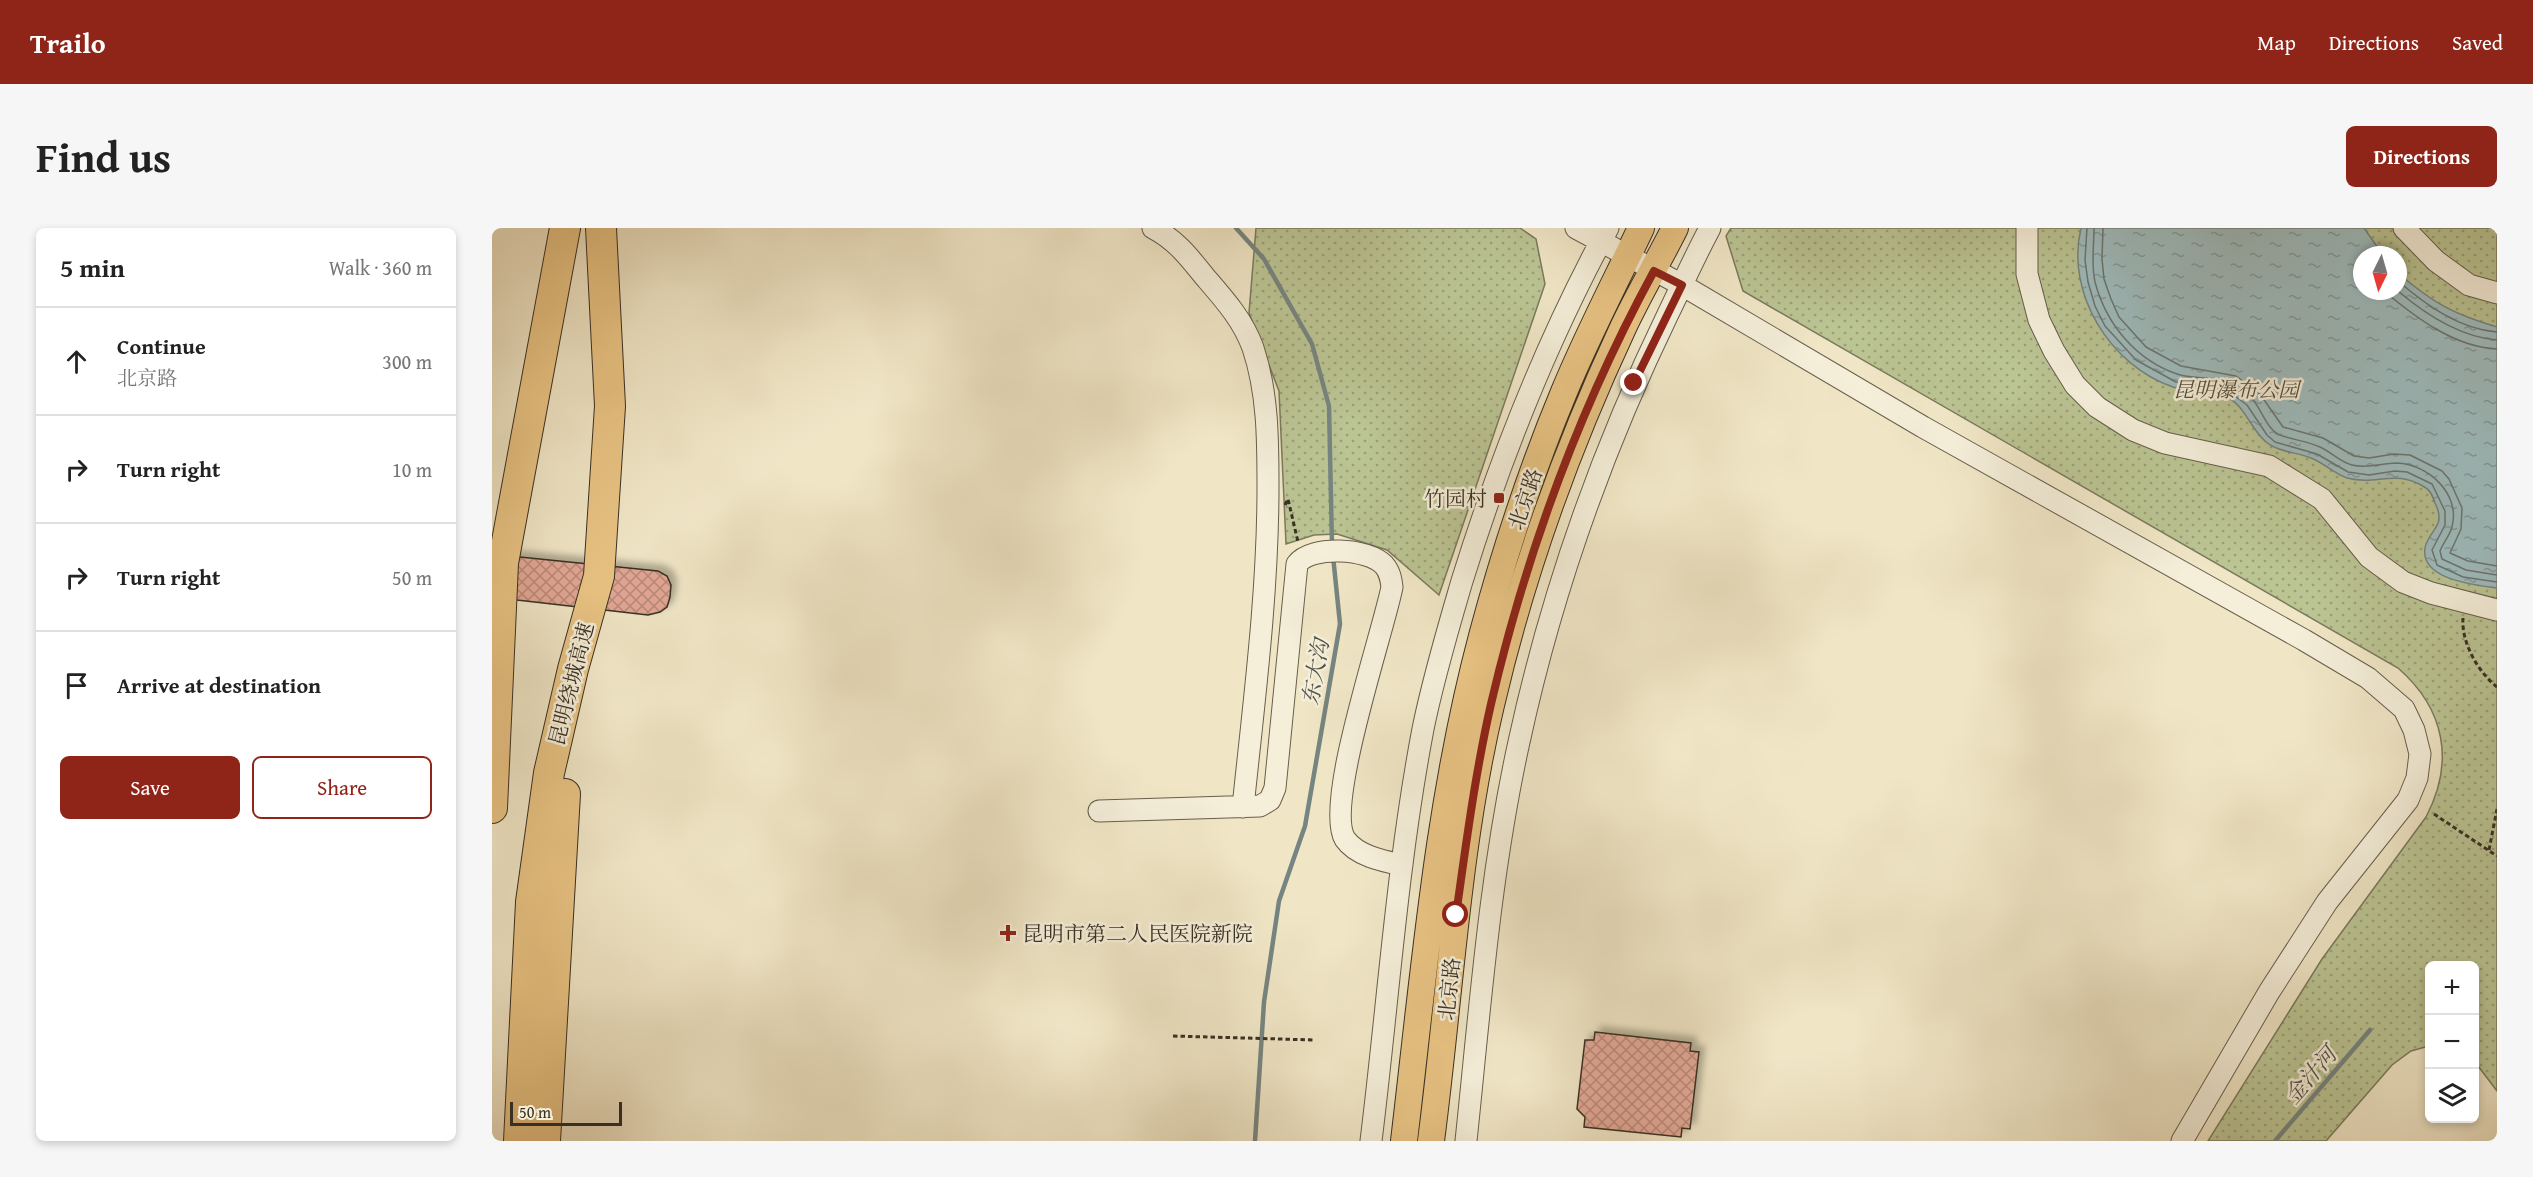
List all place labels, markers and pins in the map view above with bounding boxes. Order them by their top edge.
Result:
place label: 竹园村 [1424,483,1487,514]
marker: 竹园村 [1492,491,1506,505]
place label: 昆明市第二人民医院新院 [1022,918,1253,949]
marker: 昆明市第二人民医院新院 [999,924,1017,942]

